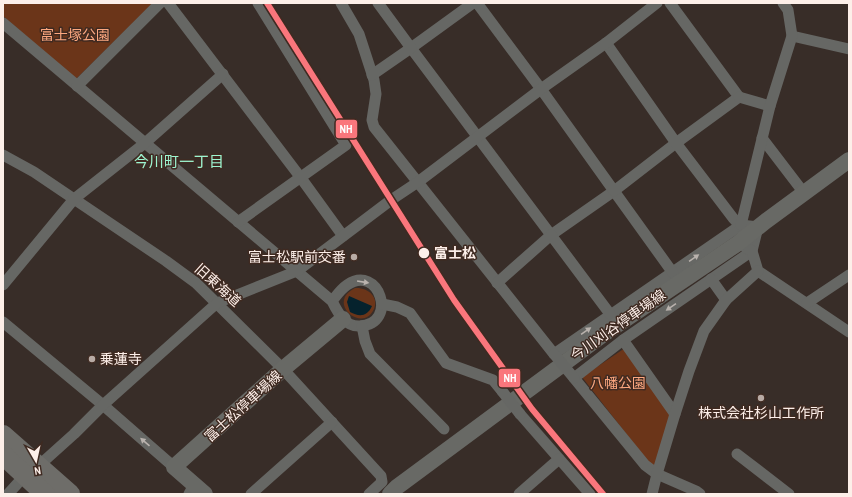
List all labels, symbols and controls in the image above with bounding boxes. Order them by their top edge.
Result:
park label: 富士塚公園 [40,26,110,44]
line badge: NH [335,119,358,139]
text: NH [339,122,353,136]
district label: 今川町一丁目 [134,151,224,172]
place label: 富士松 [434,244,476,262]
marker: 富士松 [417,246,431,260]
place label: 富士松駅前交番 [248,248,346,266]
marker: 富士松駅前交番 [349,252,359,262]
one-way arrow [689,254,699,262]
street label: 旧東海道 [191,260,245,310]
one-way arrow [357,279,369,285]
street label: 今川刈谷停車場線 [567,286,669,364]
one-way arrow [665,303,676,311]
one-way arrow [581,327,592,335]
place label: 乗蓮寺 [100,350,142,368]
marker: 乗蓮寺 [87,354,97,364]
street label: 富士松停車場線 [201,367,285,445]
line badge: NH [498,368,521,388]
text: NH [503,371,517,385]
park label: 八幡公園 [590,374,646,392]
marker: 株式会社杉山工作所 [756,393,766,403]
place label: 株式会社杉山工作所 [698,404,824,422]
one-way arrow [140,437,150,446]
north arrow [16,441,56,481]
text: N [33,463,42,478]

